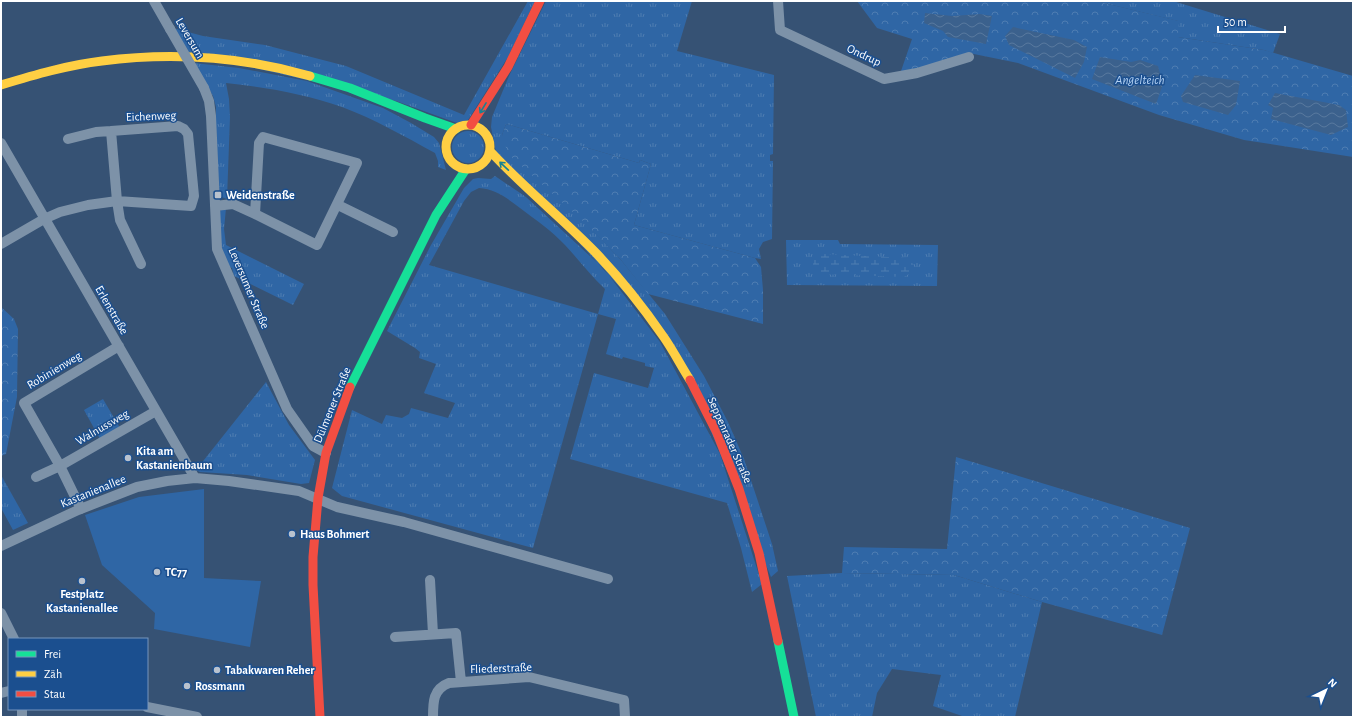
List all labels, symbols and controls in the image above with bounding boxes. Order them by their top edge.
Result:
scale bar [1218,8,1285,34]
street label: Leversum [174,16,206,60]
text: 50 m [1224,16,1247,28]
street label: Ondrup [845,42,883,68]
water label: Angelteich [1114,74,1165,87]
one-way arrow [478,102,486,114]
street label: Eichenweg [126,109,176,123]
one-way arrow [499,161,509,170]
place label: Weidenstraße [226,189,295,201]
marker: Weidenstraße [213,190,223,200]
street label: Leversumer Straße [226,246,272,330]
street label: Erlenstraße [93,284,131,336]
street label: Robinienweg [25,349,83,391]
street label: Dülmener Straße [311,365,353,445]
street label: Seppenrader Straße [706,395,754,485]
street label: Walnussweg [73,407,131,447]
place label: Kita am Kastanienbaum [136,445,213,471]
marker: Kita am Kastanienbaum [123,453,133,463]
street label: Kastanienallee [59,473,127,509]
place label: Haus Bohmert [300,528,369,540]
marker: Haus Bohmert [287,529,297,539]
place label: TC77 [165,566,187,578]
marker: TC77 [152,567,162,577]
marker: Festplatz Kastanienallee [77,576,87,586]
place label: Festplatz Kastanienallee [46,588,118,614]
legend [8,638,148,710]
text: Frei [44,648,61,660]
street label: Fliederstraße [470,661,532,675]
place label: Tabakwaren Reher [225,664,315,676]
marker: Tabakwaren Reher [212,665,222,675]
text: Zäh [44,668,62,680]
north arrow [1306,670,1346,710]
text: N [1326,676,1339,690]
place label: Rossmann [195,680,245,692]
marker: Rossmann [182,681,192,691]
text: Stau [44,688,65,700]

